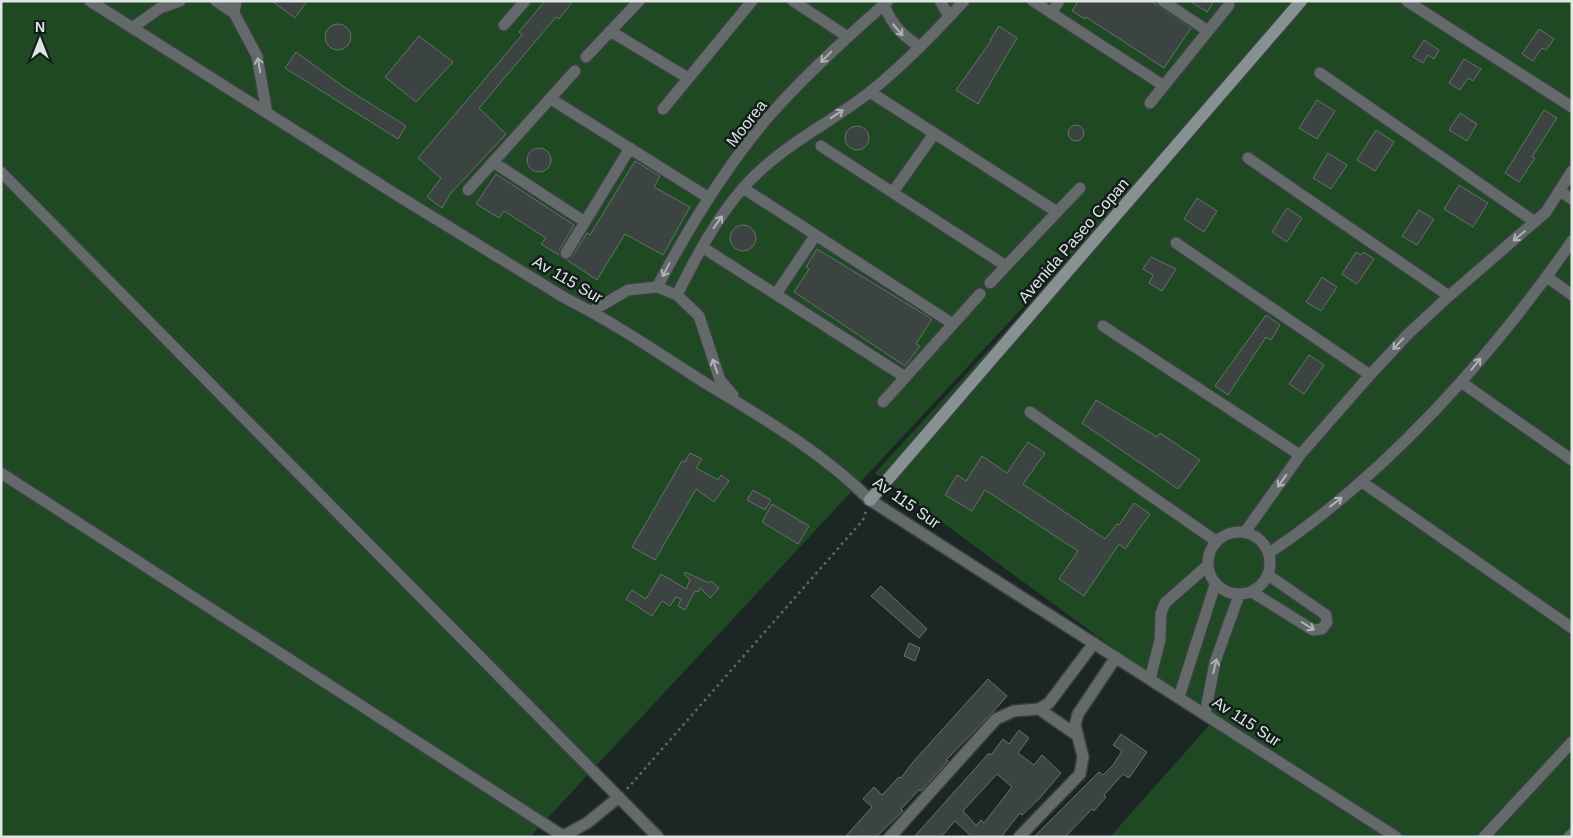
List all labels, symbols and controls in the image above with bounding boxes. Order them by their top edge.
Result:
north arrow [15,15,65,65]
text: N [35,19,45,35]
one-way arrow [892,23,903,36]
one-way arrow [820,50,832,63]
one-way arrow [253,58,263,74]
street label: Moorea [723,97,770,150]
one-way arrow [830,109,844,119]
street label: Avenida Paseo Copan [1015,175,1132,306]
one-way arrow [713,215,723,229]
one-way arrow [1513,230,1526,242]
street label: Av 115 Sur [530,253,606,307]
one-way arrow [661,262,670,277]
one-way arrow [1392,338,1404,351]
one-way arrow [1471,358,1482,371]
one-way arrow [710,359,720,375]
street label: Av 115 Sur [870,473,944,532]
one-way arrow [1277,474,1287,488]
one-way arrow [1329,497,1342,508]
one-way arrow [1301,621,1315,631]
one-way arrow [1211,659,1220,675]
street label: Av 115 Sur [1210,693,1284,750]

